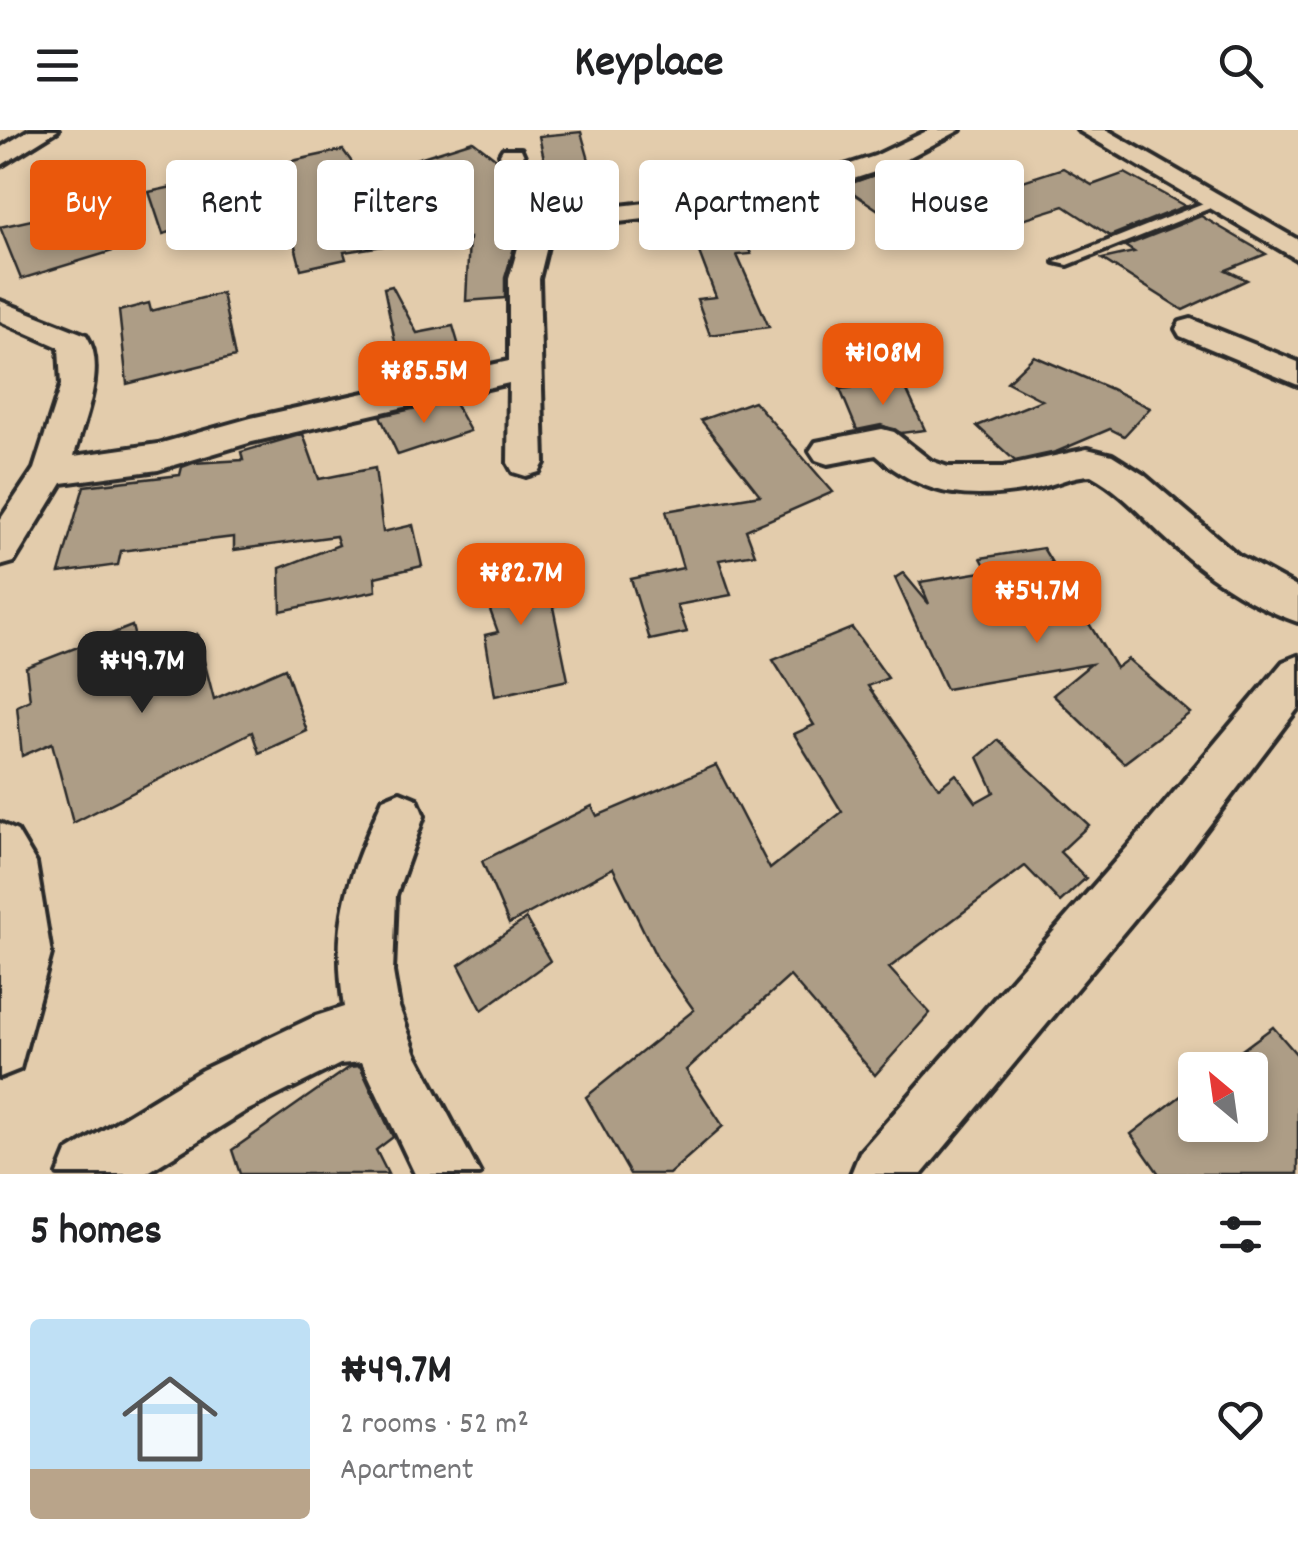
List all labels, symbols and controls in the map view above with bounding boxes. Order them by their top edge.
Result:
text: Keyplace [574,33,724,97]
icon: menu [30,38,85,93]
icon: search [1213,38,1268,93]
chip: Buy [30,160,146,250]
chip: Rent [166,160,297,250]
chip: Filters [317,160,474,250]
chip: New [494,160,619,250]
chip: Apartment [639,160,855,250]
chip: House [875,160,1024,250]
pin: ₦108M [813,323,953,408]
text: ₦108M [844,332,922,378]
pin: ₦85.5M [343,341,505,426]
text: ₦85.5M [380,350,468,396]
pin: ₦82.7M [440,543,602,628]
text: ₦82.7M [479,552,563,598]
pin: ₦54.7M [956,561,1118,646]
text: ₦54.7M [994,570,1080,616]
pin: ₦49.7M [61,631,223,716]
text: ₦49.7M [99,640,185,686]
north arrow [1178,1052,1268,1142]
map controls [1178,1052,1268,1142]
text: 5 homes [30,1204,162,1264]
icon: filters [1213,1207,1268,1262]
text: ₦49.7M [340,1343,452,1403]
icon: home [110,1359,230,1479]
icon: heart [1213,1392,1268,1447]
text: 2 rooms · 52 m² [340,1403,529,1449]
text: Apartment [340,1449,474,1495]

